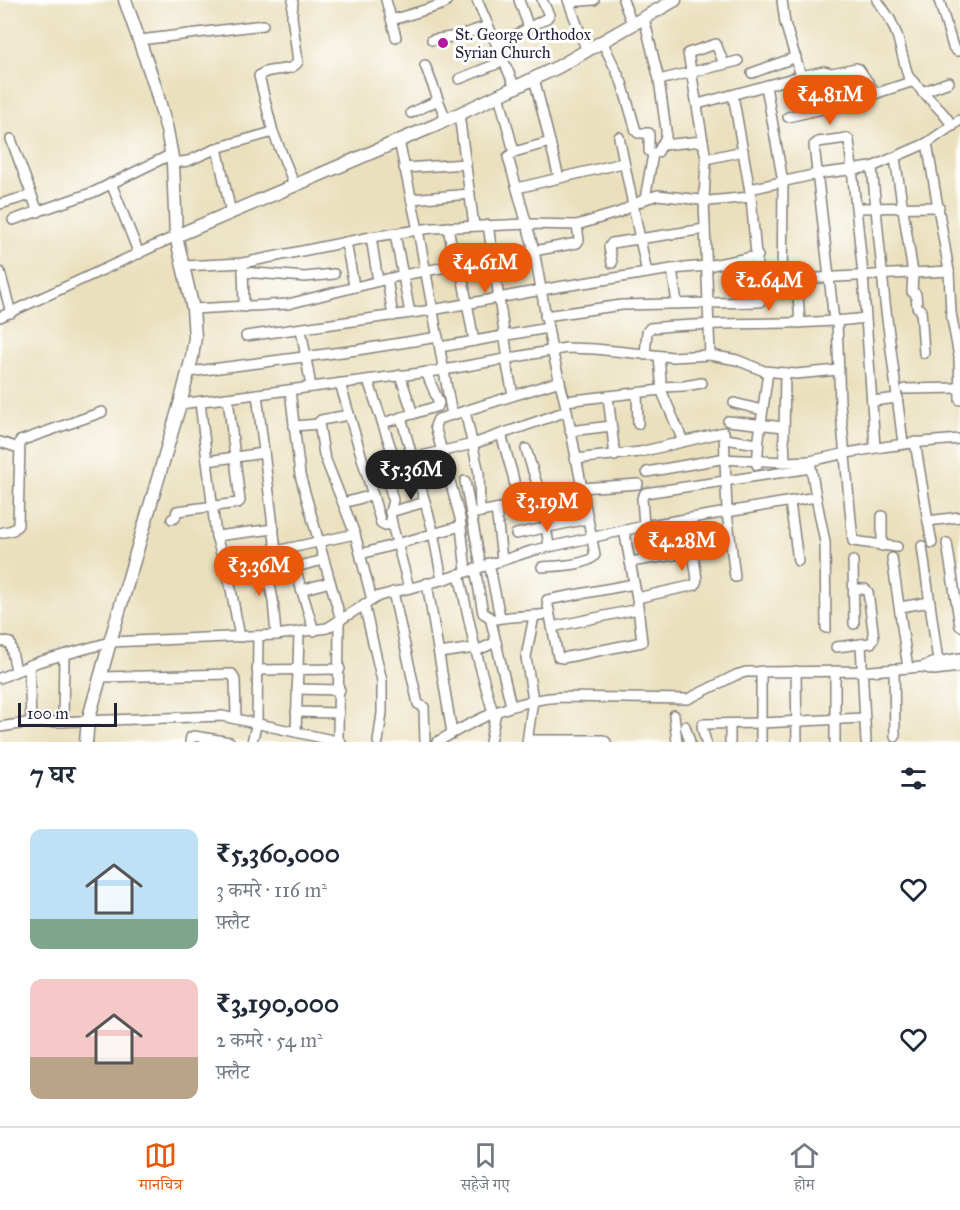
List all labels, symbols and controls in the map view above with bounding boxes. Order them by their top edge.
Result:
place label: St. George Orthodox Syrian Church [455,25,591,62]
marker: St. George Orthodox Syrian Church [436,36,450,50]
pin: ₹4.81M [781,75,879,126]
text: ₹4.81M [797,82,863,106]
pin: ₹4.61M [436,243,534,294]
text: ₹4.61M [452,250,518,274]
pin: ₹2.64M [720,261,818,312]
text: ₹2.64M [735,268,803,292]
pin: ₹5.36M [362,450,460,501]
text: ₹5.36M [379,457,443,481]
pin: ₹3.19M [498,482,596,533]
text: ₹3.19M [516,489,578,513]
pin: ₹4.28M [633,521,731,572]
text: ₹4.28M [648,528,716,552]
pin: ₹3.36M [210,546,308,597]
text: ₹3.36M [228,553,290,577]
scale bar [18,700,117,728]
text: 100 m [27,704,69,723]
text: 7 घर [30,758,75,790]
icon: filters [897,762,930,795]
text: ₹5,360,000 [216,837,340,869]
icon: home [78,853,150,925]
icon: heart [897,873,930,906]
text: 3 कमरे · 116 m² [216,878,327,902]
text: फ़्लैट [216,910,249,934]
text: ₹3,190,000 [216,987,339,1019]
icon: home [78,1003,150,1075]
icon: heart [897,1023,930,1056]
text: 2 कमरे · 54 m² [216,1028,323,1052]
text: फ़्लैट [216,1060,249,1084]
tab: मानचित्र [139,1139,183,1200]
tab: सहेजे गए [461,1139,510,1200]
tab: होम [788,1139,821,1200]

